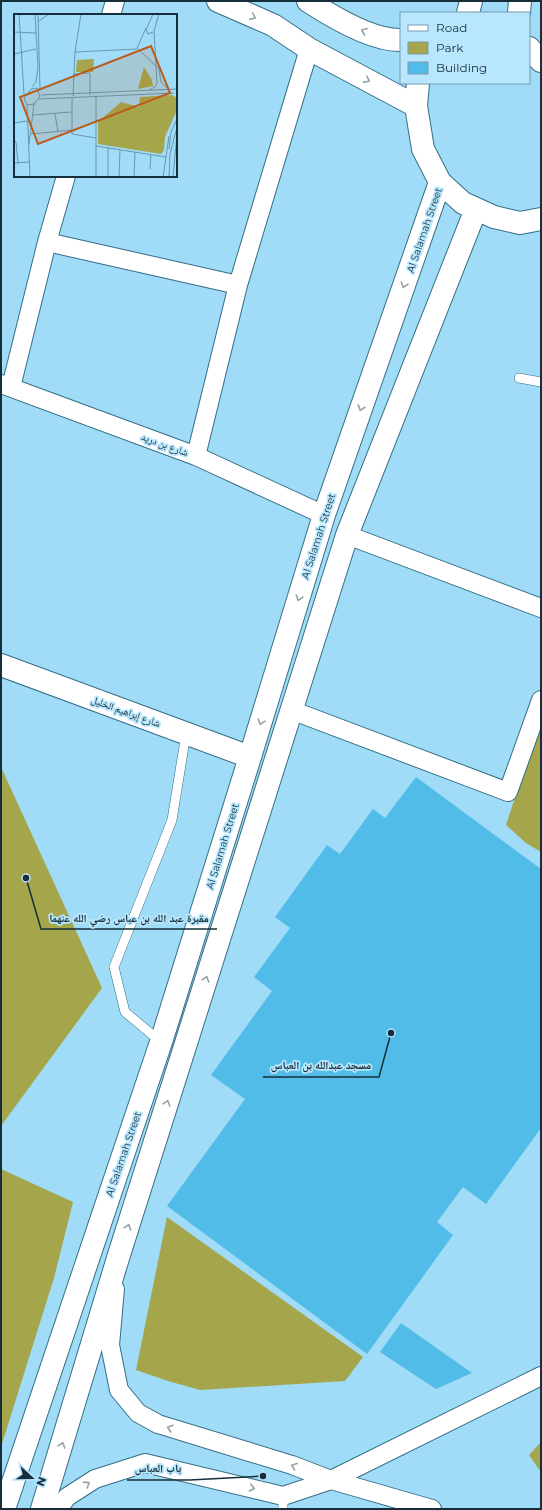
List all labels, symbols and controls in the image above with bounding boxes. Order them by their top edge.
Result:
one-way arrow [249,12,257,20]
legend [400,12,530,84]
inset map [14,14,177,177]
text: Road [436,20,467,35]
one-way arrow [360,27,367,35]
text: Park [436,40,464,55]
text: Building [436,60,487,75]
one-way arrow [363,75,370,82]
street label: Al Salamah Street [404,186,445,274]
one-way arrow [401,282,409,289]
one-way arrow [358,404,366,411]
street label: شارع بن دريد [140,430,190,459]
street label: Al Salamah Street [299,492,338,581]
one-way arrow [295,594,304,601]
street label: شارع إبراهيم الخليل [89,693,163,731]
one-way arrow [257,718,266,725]
street label: Al Salamah Street [203,802,242,891]
callout: مقبرة عبد الله بن عباس رضي الله عنهما [41,906,217,929]
text: مقبرة عبد الله بن عباس رضي الله عنهما [49,911,209,927]
one-way arrow [201,976,210,983]
callout: مسجد عبدالله بن العباس [263,1054,379,1077]
text: مسجد عبدالله بن العباس [271,1058,371,1073]
one-way arrow [162,1100,171,1107]
street label: Al Salamah Street [103,1110,144,1198]
one-way arrow [123,1224,132,1231]
one-way arrow [167,1424,174,1433]
one-way arrow [57,1442,66,1449]
callout: باب العباس [127,1457,190,1480]
north arrow [12,1458,52,1498]
text: باب العباس [135,1461,181,1476]
one-way arrow [291,1463,298,1471]
text: N [33,1475,49,1488]
one-way arrow [83,1481,90,1489]
one-way arrow [249,1484,255,1492]

